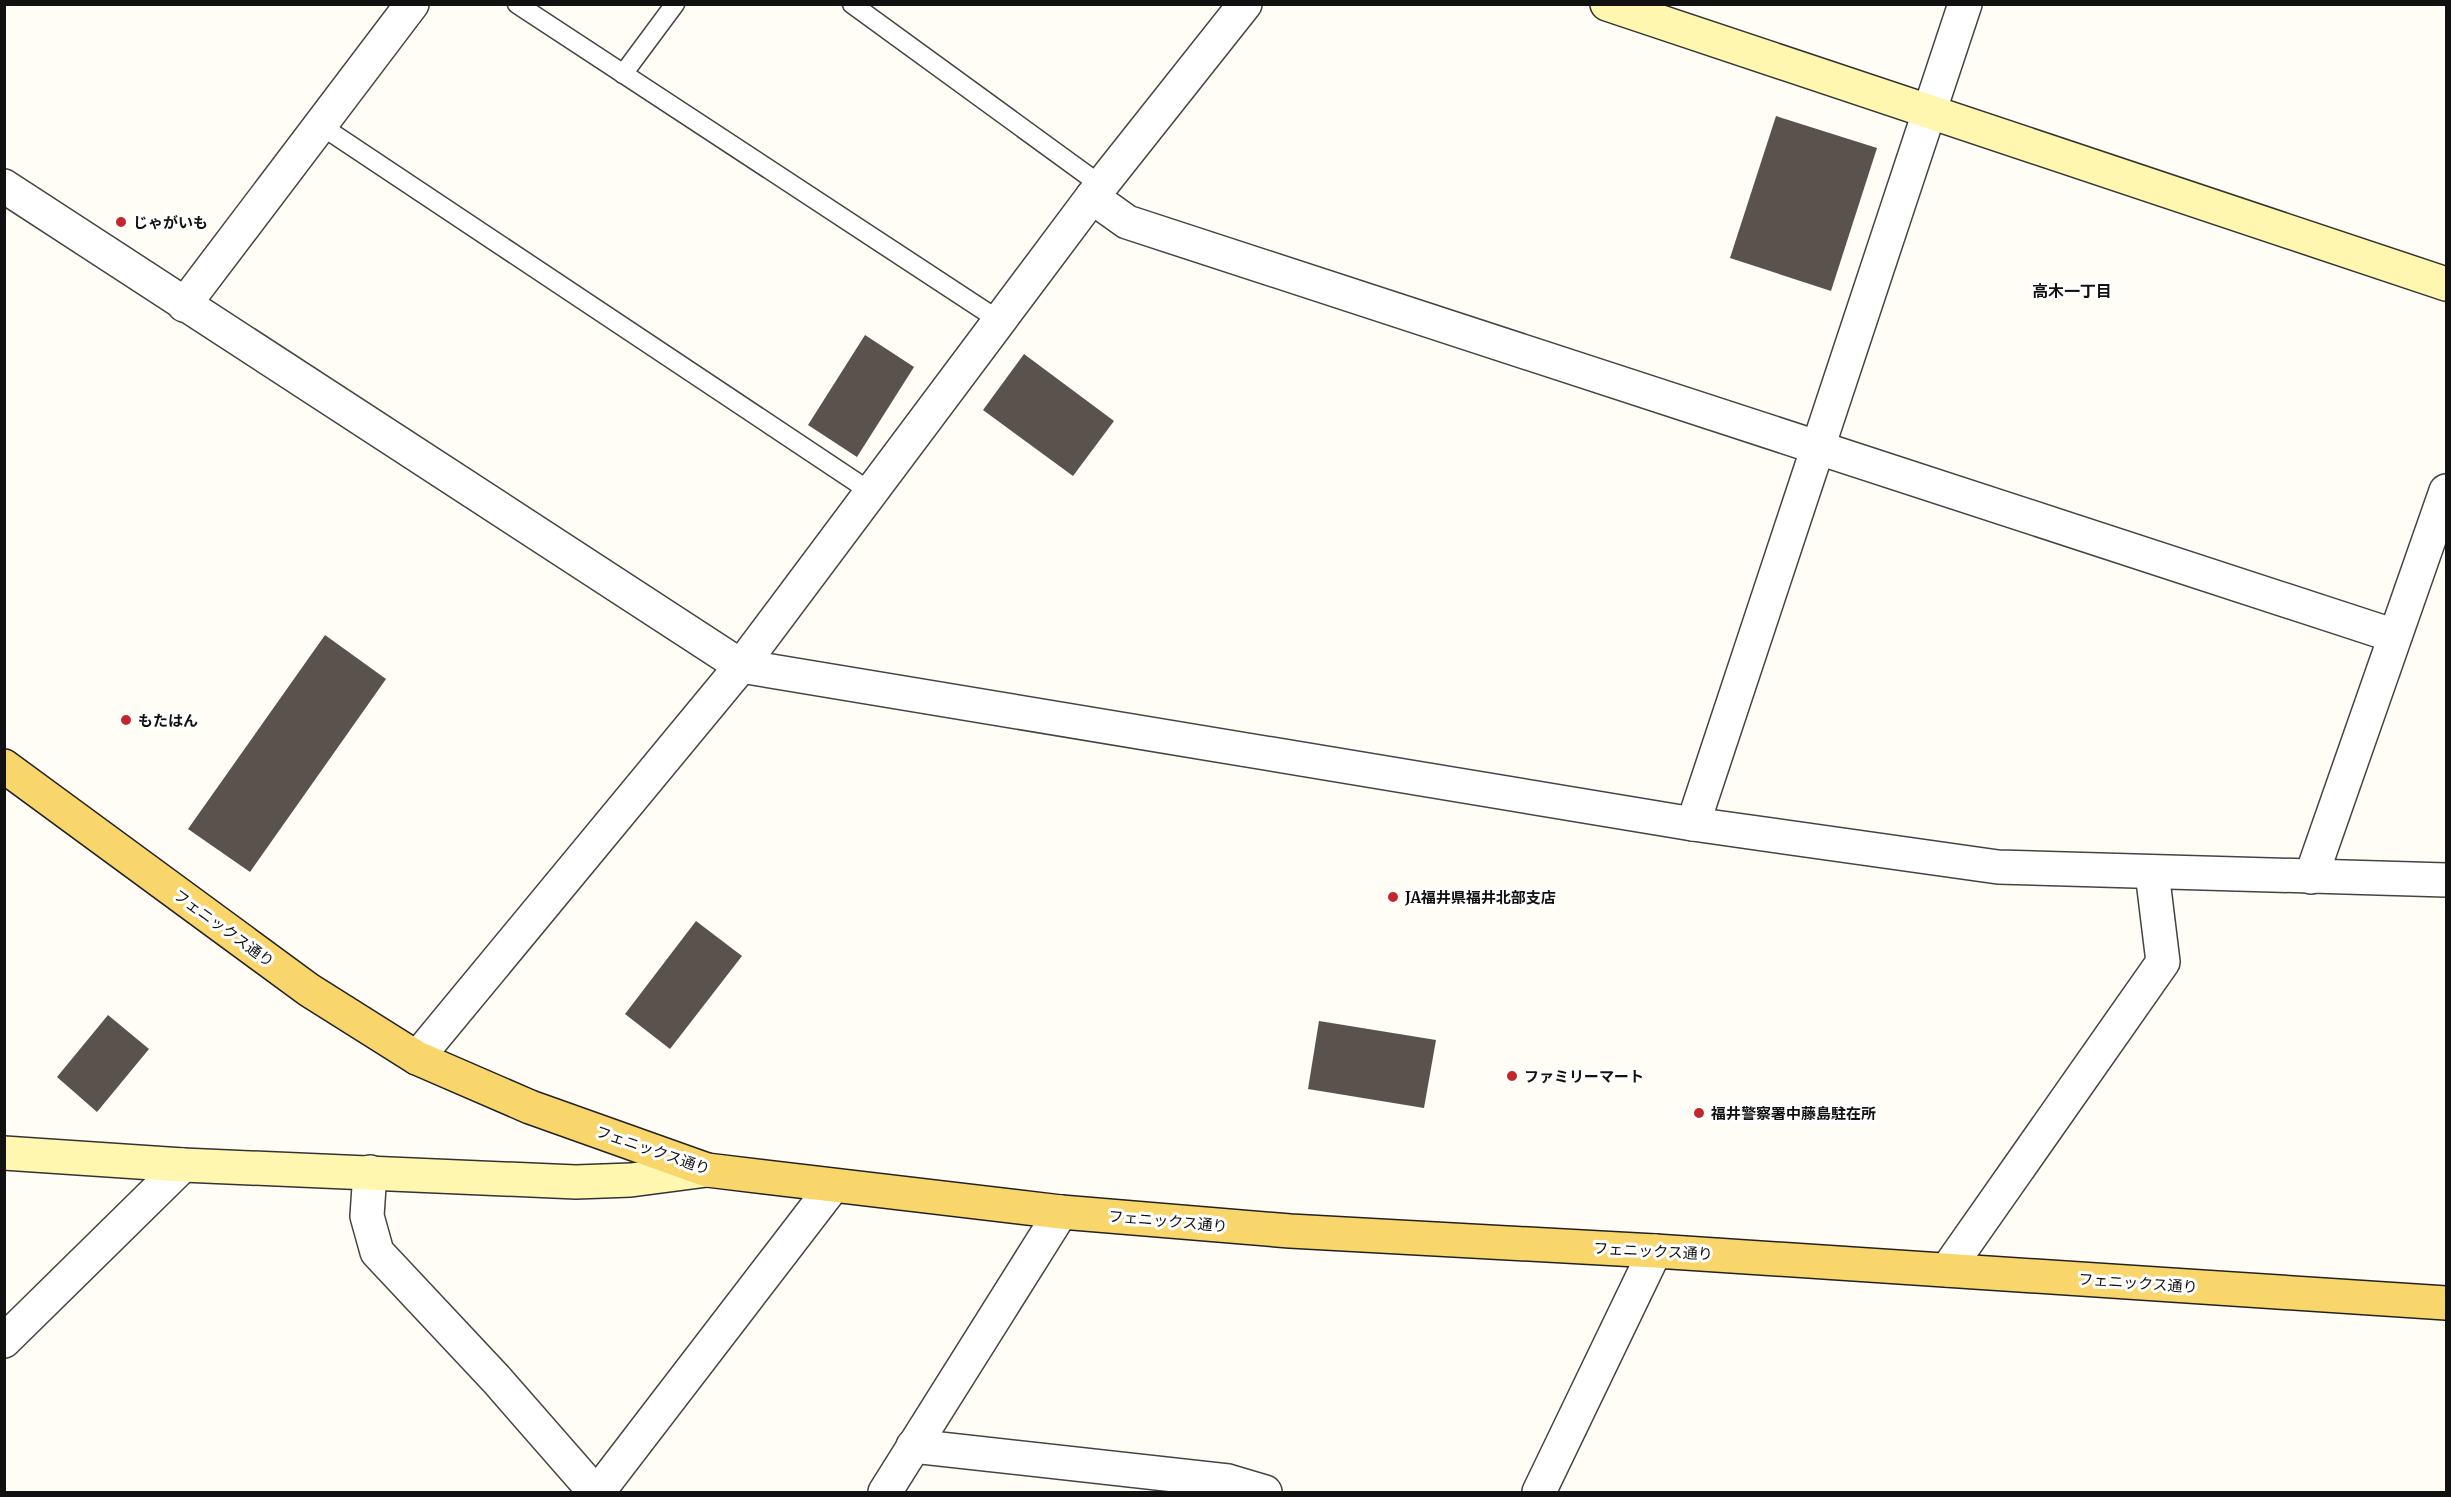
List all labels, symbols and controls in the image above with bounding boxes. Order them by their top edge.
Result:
place label: じゃがいも [133,213,208,232]
marker: じゃがいも [114,215,128,229]
district label: 高木一丁目 [2032,281,2112,301]
place label: もたはん [138,711,198,730]
marker: もたはん [119,713,133,727]
street label: フェニックス通り [170,885,278,971]
place label: JA福井県福井北部支店 [1404,888,1556,907]
marker: JA福井県福井北部支店 [1386,890,1400,904]
place label: ファミリーマート [1524,1067,1644,1086]
marker: ファミリーマート [1505,1069,1519,1083]
place label: 福井警察署中藤島駐在所 [1710,1104,1876,1123]
marker: 福井警察署中藤島駐在所 [1692,1106,1706,1120]
street label: フェニックス通り [593,1122,713,1178]
street label: フェニックス通り [1108,1206,1228,1236]
street label: フェニックス通り [1593,1238,1713,1264]
street label: フェニックス通り [2078,1269,2198,1297]

